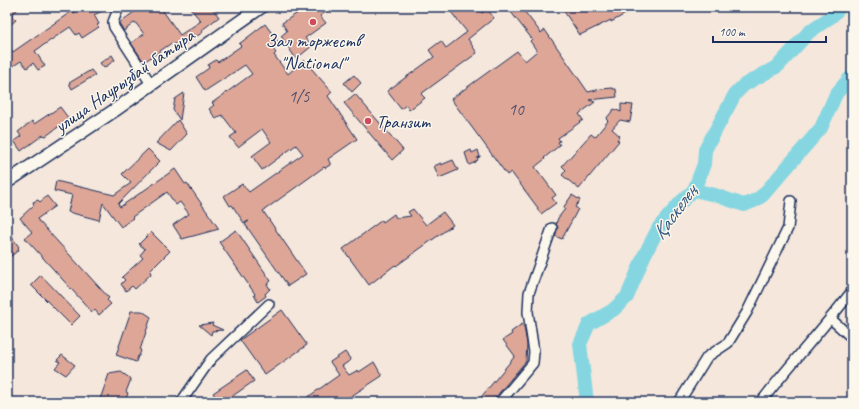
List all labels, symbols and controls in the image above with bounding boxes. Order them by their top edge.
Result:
marker: Зал торжеств "National" [308,17,318,27]
scale bar [713,18,826,44]
street label: улица Наурызбай батыра [49,23,201,139]
text: 100 m [719,24,746,40]
place label: Зал торжеств "National" [265,29,365,75]
house number: 1/5 [289,86,311,107]
house number: 10 [508,99,525,120]
place label: Транзит [376,110,431,134]
marker: Транзит [363,116,373,126]
water label: Қаскелең [646,178,704,244]

